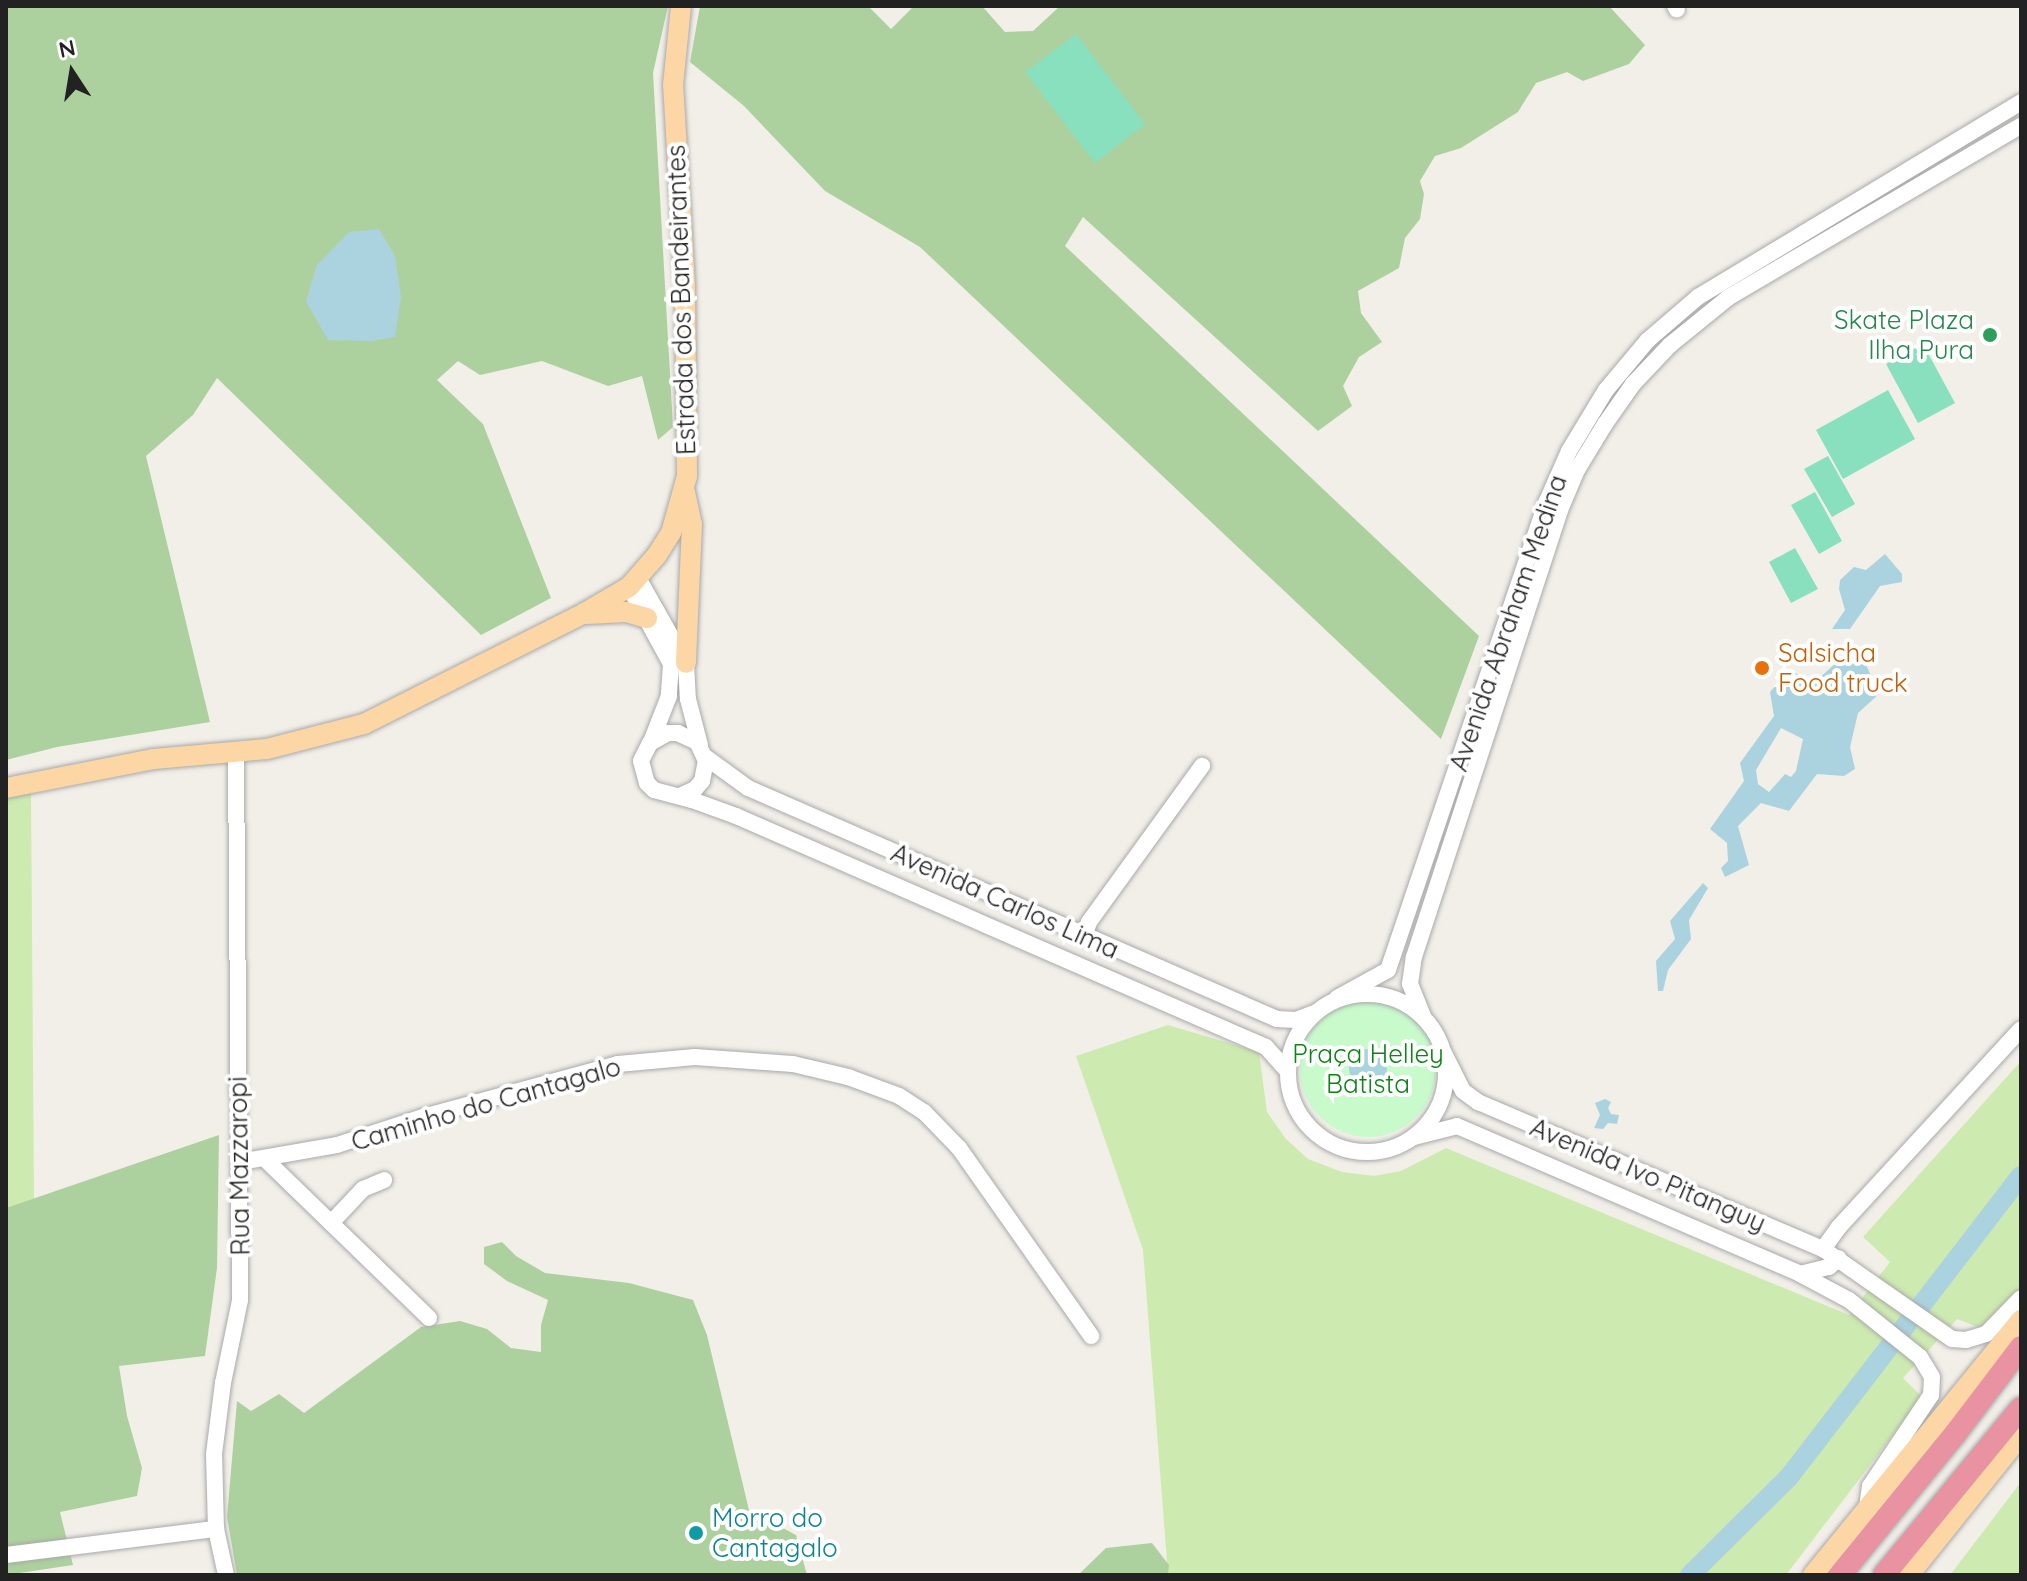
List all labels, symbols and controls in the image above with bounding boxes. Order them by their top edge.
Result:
north arrow [32,32,112,112]
text: N [56,33,78,64]
street label: Estrada dos Bandeirantes [660,144,702,456]
place label: Skate Plaza Ilha Pura [1834,304,1974,366]
marker: Skate Plaza Ilha Pura [1981,326,1999,344]
street label: Avenida Abraham Medina [1443,471,1573,775]
place label: Salsicha Food truck [1778,637,1908,698]
marker: Salsicha Food truck [1753,659,1771,677]
street label: Avenida Carlos Lima [886,837,1124,965]
park label: Praça Helley Batista [1292,1038,1444,1100]
street label: Caminho do Cantagalo [348,1051,624,1157]
street label: Rua Mazzaropi [222,1076,256,1256]
street label: Avenida Ivo Pitanguy [1526,1111,1770,1239]
place label: Morro do Cantagalo [712,1502,838,1564]
marker: Morro do Cantagalo [687,1524,705,1542]

